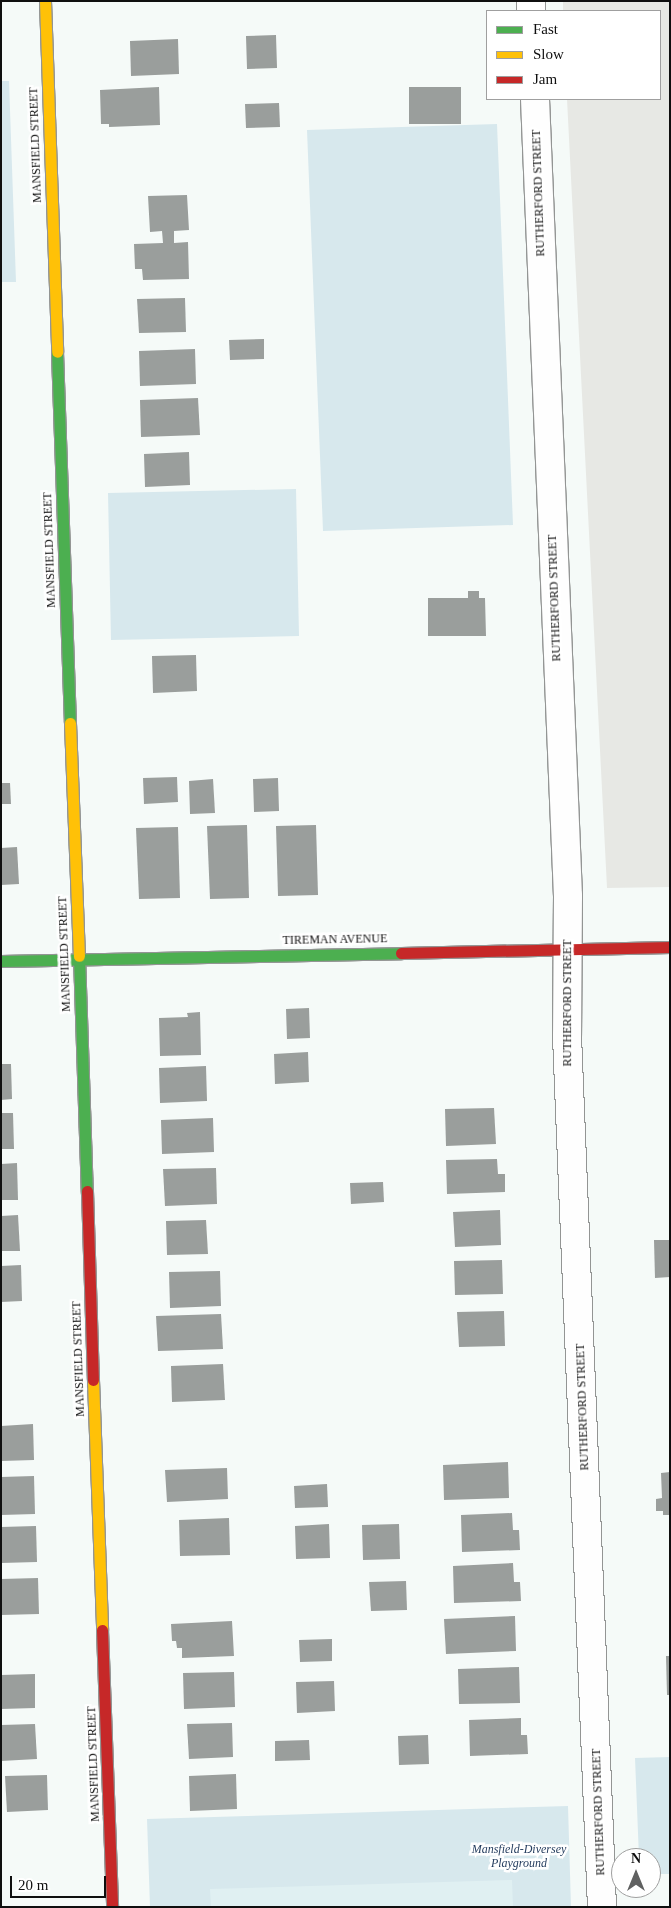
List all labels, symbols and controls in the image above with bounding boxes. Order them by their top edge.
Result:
legend [486,10,661,100]
text: Fast [533,21,558,37]
text: Slow [533,46,564,62]
text: Jam [533,71,557,87]
street label: MANSFIELD STREET [27,87,45,203]
street label: RUTHERFORD STREET [530,129,548,257]
street label: MANSFIELD STREET [41,492,59,608]
street label: RUTHERFORD STREET [546,534,564,662]
street label: MANSFIELD STREET [56,896,74,1012]
street label: TIREMAN AVENUE [282,932,388,948]
street label: RUTHERFORD STREET [561,939,575,1067]
street label: MANSFIELD STREET [70,1301,88,1417]
street label: RUTHERFORD STREET [574,1343,592,1471]
street label: MANSFIELD STREET [85,1706,103,1822]
street label: RUTHERFORD STREET [590,1748,608,1876]
park label: Mansfield-Diversey Playground [472,1843,566,1871]
north arrow [611,1848,661,1898]
text: N [631,1851,641,1866]
scale bar [12,1866,109,1898]
text: 20 m [18,1877,48,1893]

